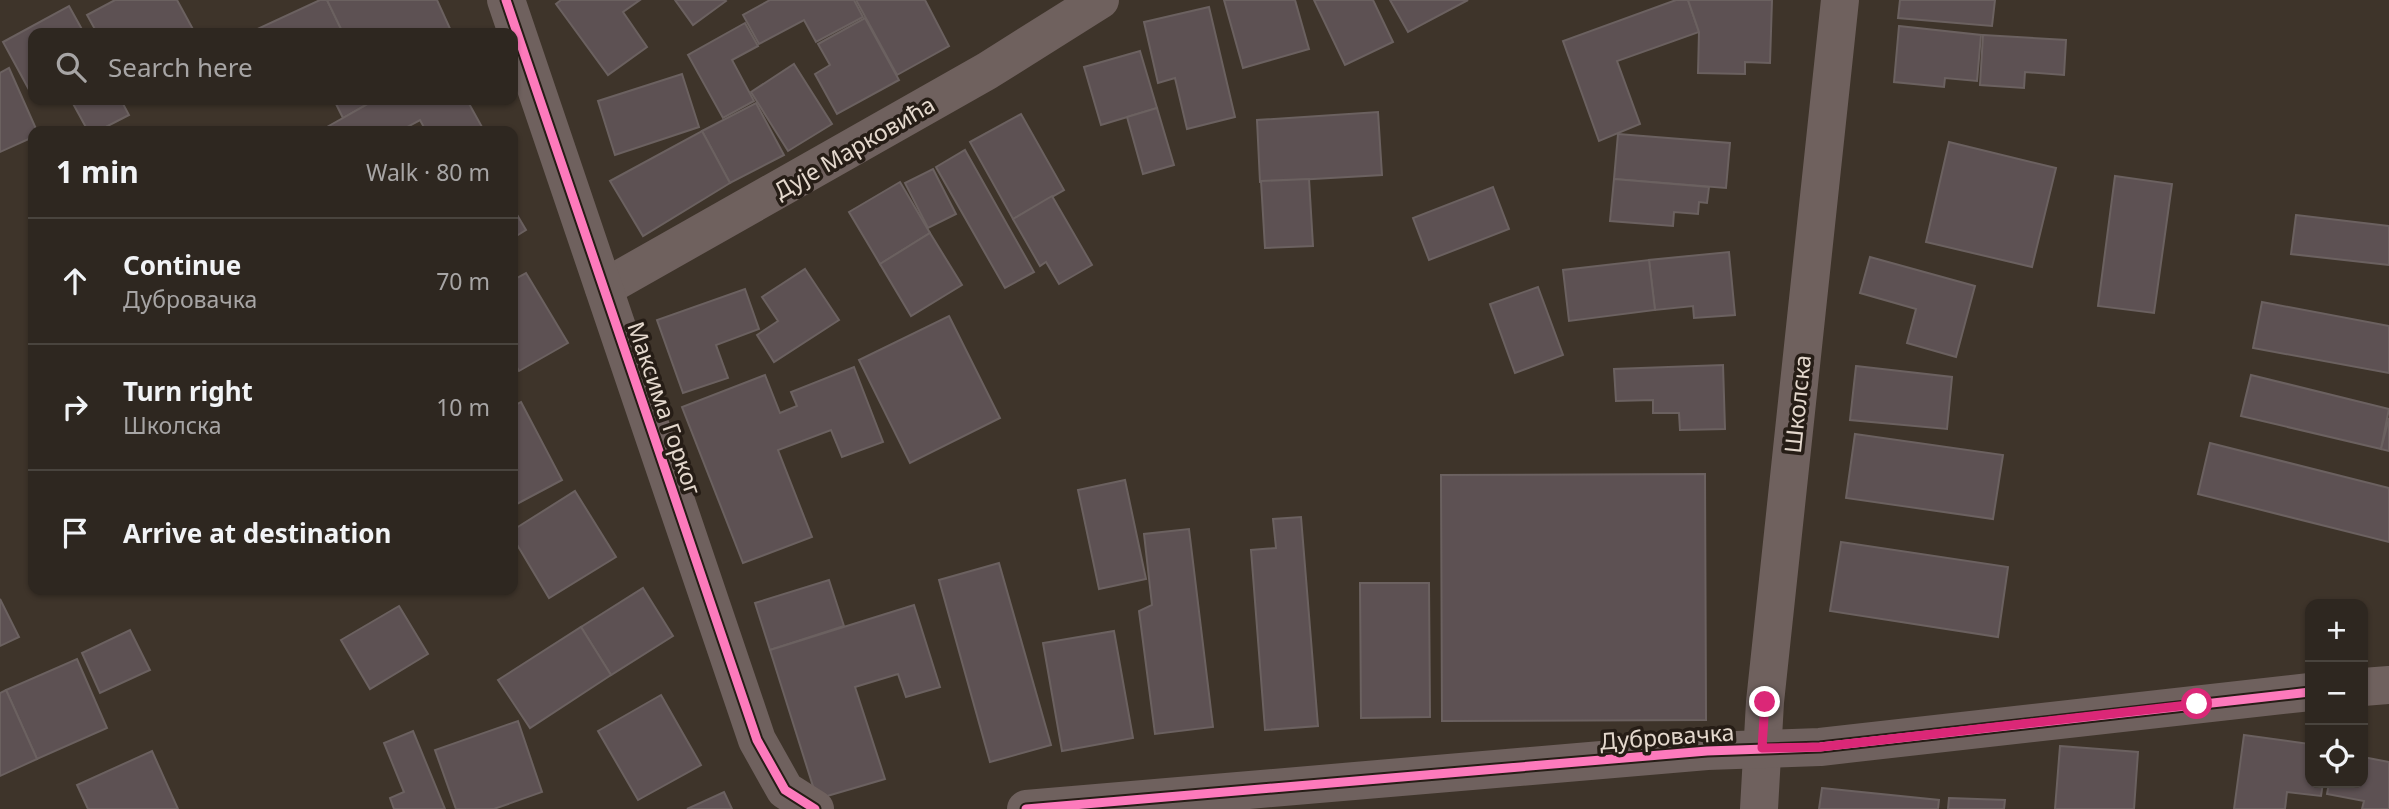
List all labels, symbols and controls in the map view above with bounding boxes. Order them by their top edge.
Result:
search box [28,28,518,105]
icon: search [52,48,90,86]
text: Search here [108,49,253,85]
street label: Дује Марковића [768,88,940,206]
text: 1 min [56,151,139,192]
text: Walk · 80 m [366,156,490,188]
text: Continue [123,247,241,283]
icon: ahead [56,262,94,300]
text: 70 m [436,265,490,297]
text: Дубровачка [123,283,257,315]
street label: Максима Горког [620,317,710,499]
street label: Школска [1776,353,1818,455]
text: Turn right [123,373,253,409]
icon: right [56,388,94,426]
text: 10 m [436,391,490,423]
text: Школска [123,409,222,441]
icon: arrive [56,514,94,552]
text: Arrive at destination [123,515,392,551]
map controls [2305,599,2368,788]
button: + [2305,599,2368,662]
button: − [2305,662,2368,725]
route end [1749,686,1780,717]
route start [2181,688,2212,719]
street label: Дубровачка [1599,715,1735,757]
button: locate [2305,725,2368,788]

